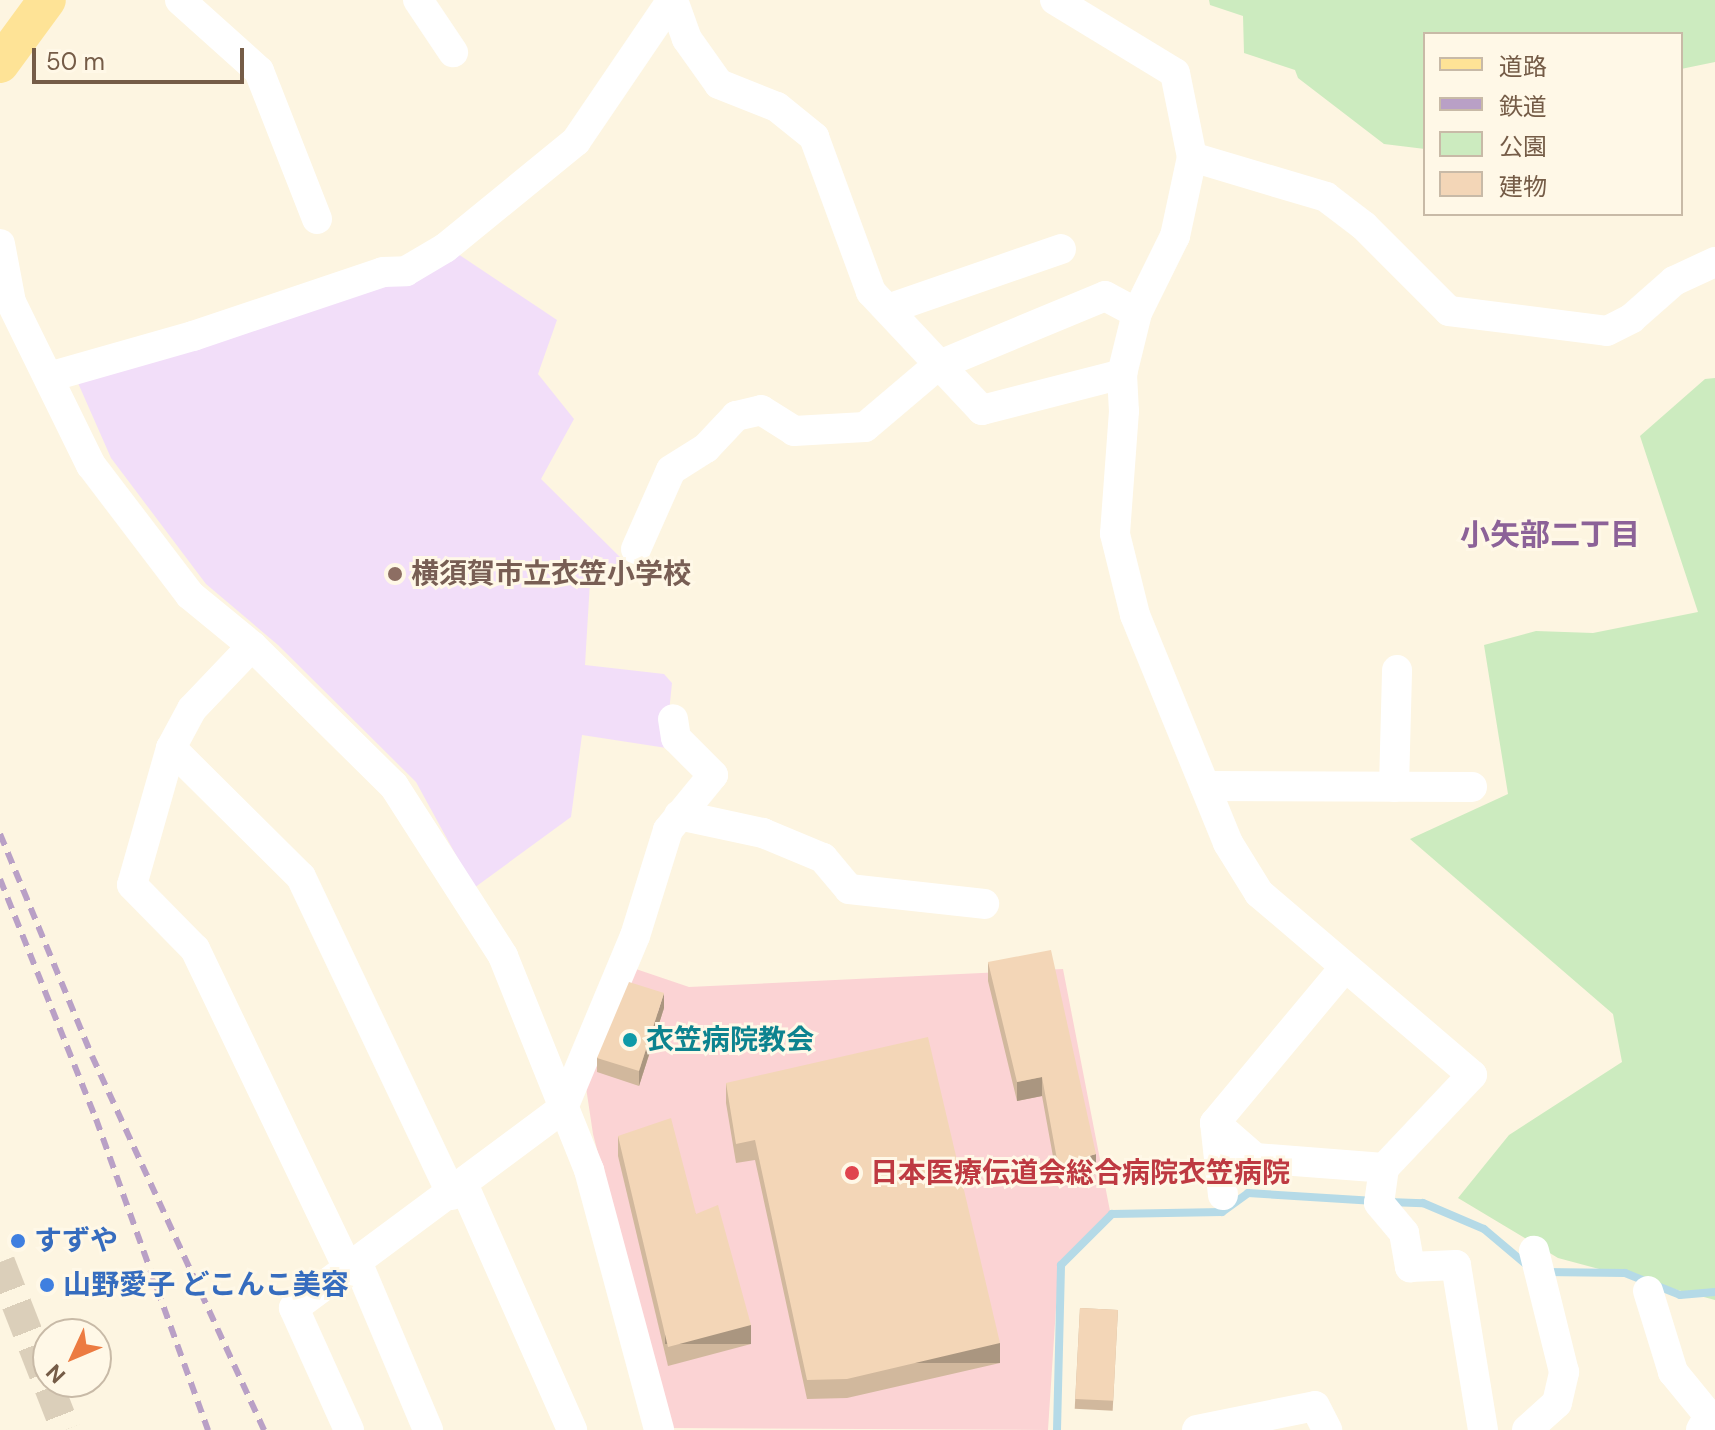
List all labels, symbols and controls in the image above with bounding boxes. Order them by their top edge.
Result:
scale bar [36,32,248,82]
legend [1423,32,1683,216]
text: 50 m [46,46,105,77]
text: 道路 [1499,51,1547,82]
text: 鉄道 [1499,91,1547,122]
text: 公園 [1499,131,1547,162]
text: 建物 [1499,171,1547,202]
district label: 小矢部二丁目 [1460,517,1640,553]
place label: 横須賀市立衣笠小学校 [411,557,691,591]
marker: 横須賀市立衣笠小学校 [386,565,404,583]
place label: 衣笠病院教会 [646,1023,814,1057]
marker: 衣笠病院教会 [621,1031,639,1049]
place label: 日本医療伝道会総合病院衣笠病院 [870,1156,1290,1190]
marker: 日本医療伝道会総合病院衣笠病院 [841,1162,863,1184]
place label: すずや [34,1224,118,1258]
marker: すずや [9,1232,27,1250]
place label: 山野愛子 どこんこ美容 [63,1268,350,1302]
marker: 山野愛子 どこんこ美容 [38,1276,56,1294]
north arrow [32,1318,112,1398]
text: N [40,1358,72,1389]

